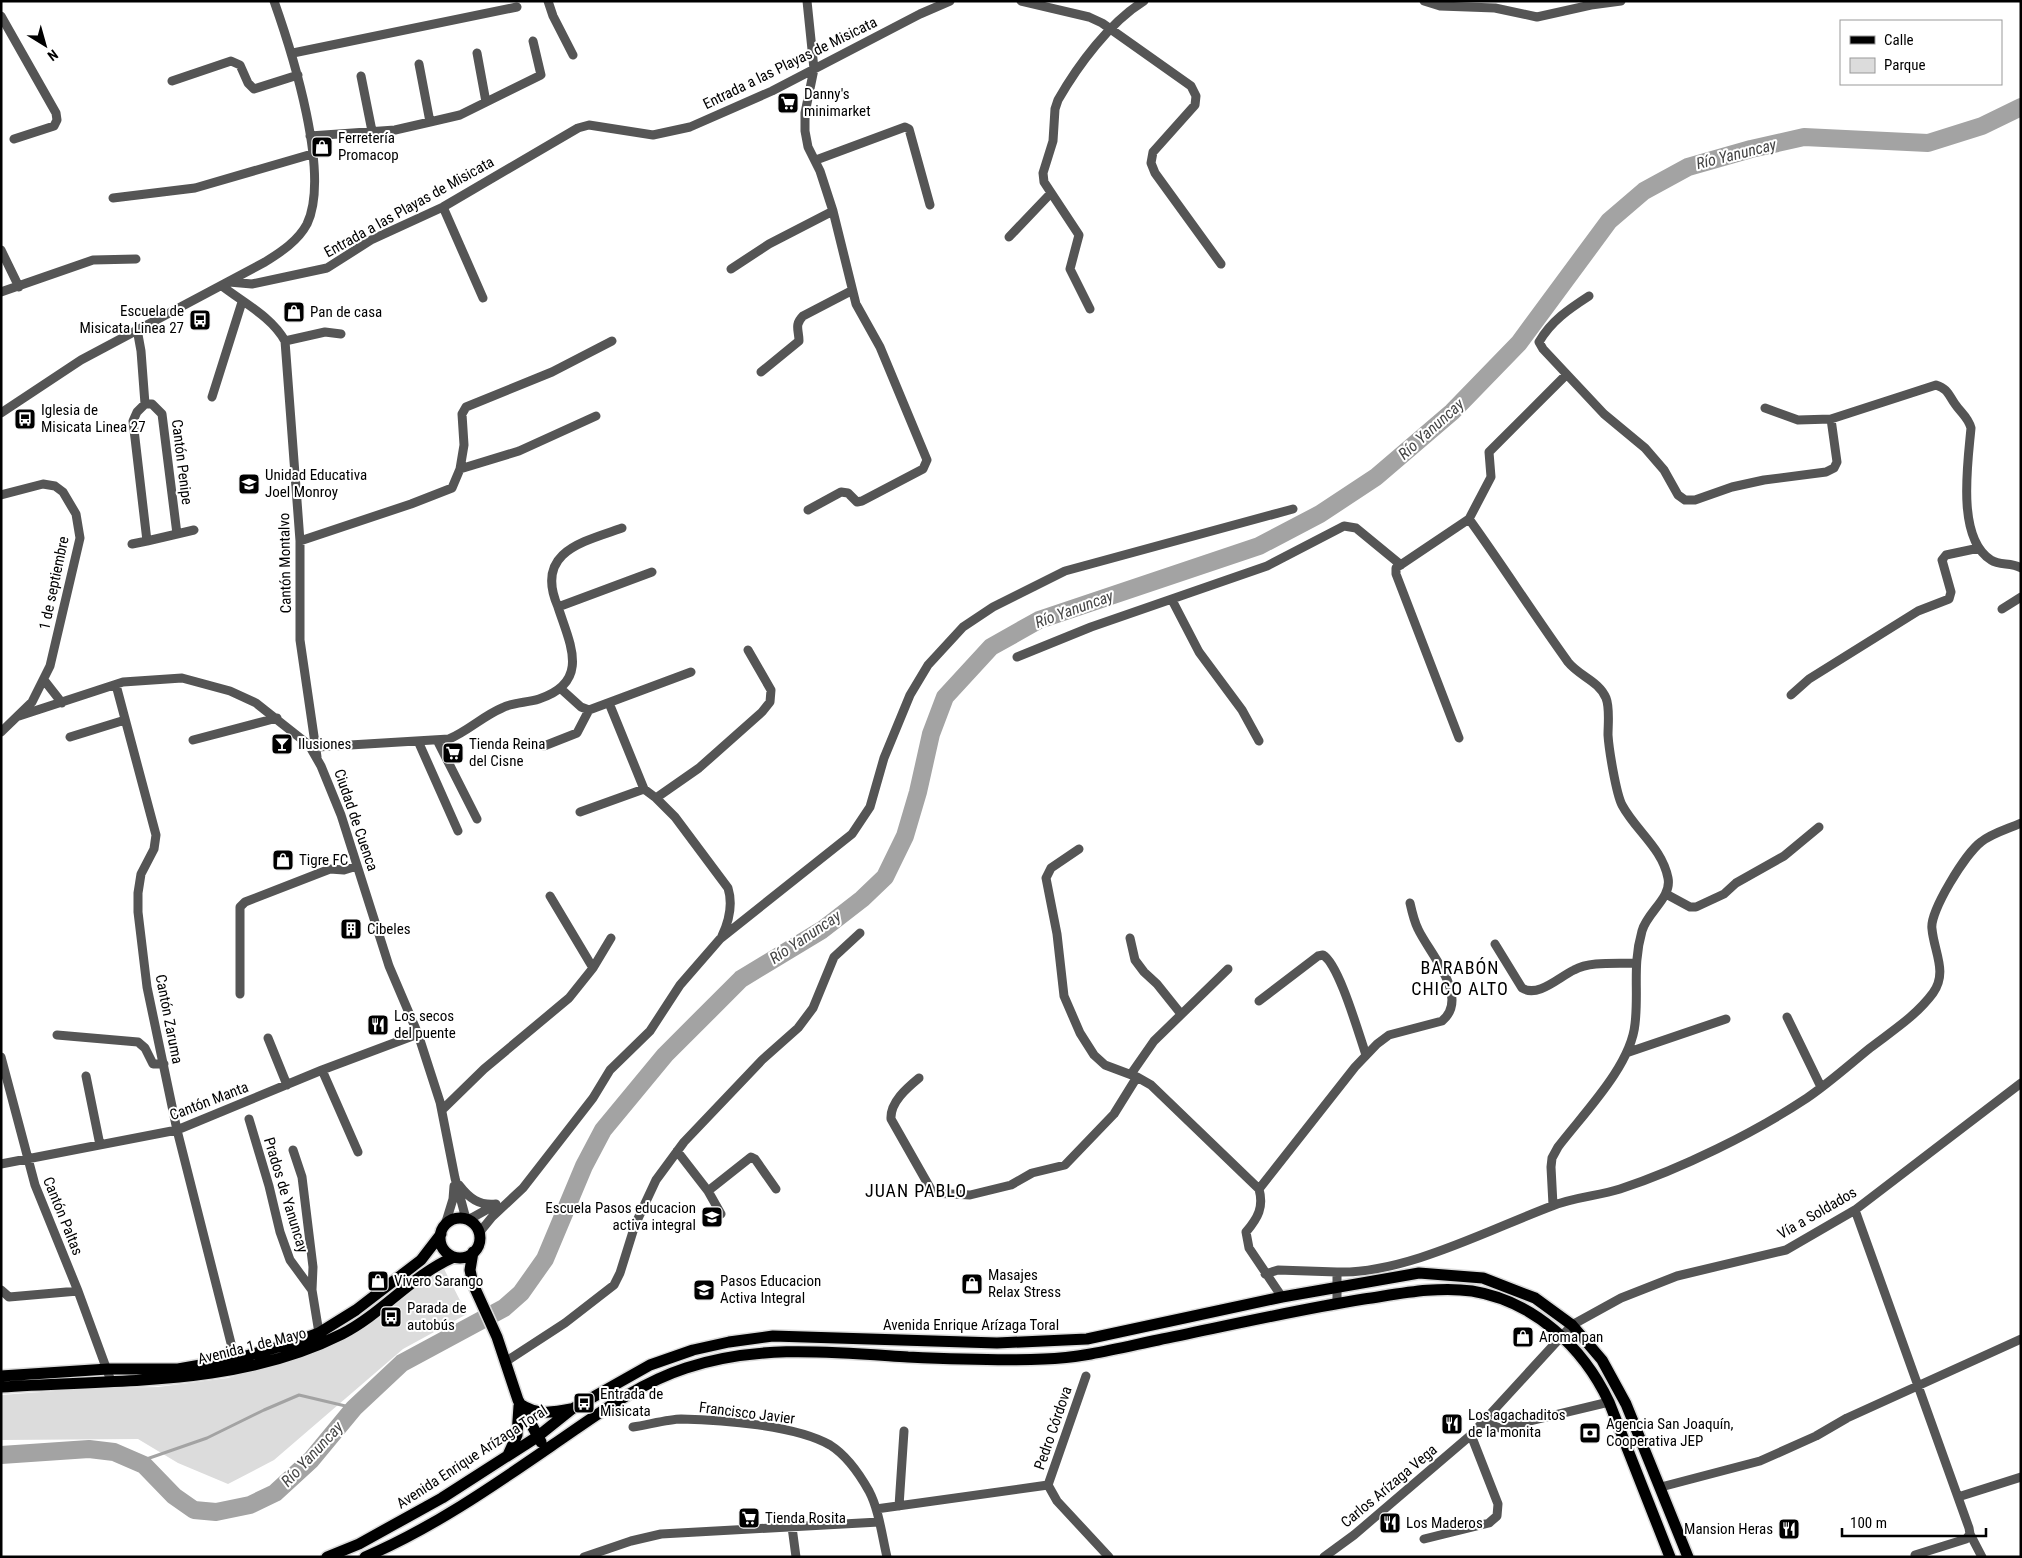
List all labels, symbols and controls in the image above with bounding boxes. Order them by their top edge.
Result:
street label: Entrada a las Playas de Misicata [700,13,880,113]
north arrow [20,20,70,70]
legend [1840,20,2002,85]
text: Calle [1884,31,1914,49]
text: N [45,46,61,64]
text: Parque [1884,56,1926,74]
place label: Danny's minimarket [804,85,871,120]
supermarket icon: Danny's minimarket [776,91,800,115]
place label: Ferretería Promacop [338,129,399,164]
shop icon: Ferretería Promacop [310,135,334,159]
water label: Río Yanuncay [1694,135,1779,173]
street label: Entrada a las Playas de Misicata [321,153,497,261]
shop icon: Pan de casa [282,300,306,324]
place label: Escuela de Misicata Linea 27 [79,302,184,337]
place label: Pan de casa [310,303,382,321]
bus stop icon: Escuela de Misicata Linea 27 [188,308,212,332]
water label: Río Yanuncay [1394,394,1468,463]
place label: Iglesia de Misicata Linea 27 [41,401,146,436]
bus stop icon: Iglesia de Misicata Linea 27 [13,407,37,431]
street label: Cantón Penipe [168,418,196,506]
place label: Unidad Educativa Joel Monroy [265,466,367,501]
school or university icon: Unidad Educativa Joel Monroy [237,472,261,496]
street label: Cantón Montalvo [275,513,295,613]
street label: 1 de septiembre [35,535,73,631]
water label: Río Yanuncay [1032,586,1116,632]
bar icon: Ilusiones [270,732,294,756]
place label: Ilusiones [298,735,352,753]
place label: Tienda Reina del Cisne [469,735,546,770]
supermarket icon: Tienda Reina del Cisne [441,741,465,765]
street label: Ciudad de Cuenca [330,767,382,873]
shop icon: Tigre FC [271,848,295,872]
place label: Tigre FC [299,851,348,869]
water label: Río Yanuncay [766,906,845,968]
building icon: Cibeles [339,917,363,941]
place label: Cibeles [367,920,411,938]
district label: BARABÓN CHICO ALTO [1411,957,1509,999]
street label: Cantón Zaruma [151,973,187,1065]
place label: Los secos del puente [394,1007,456,1042]
restaurant icon: Los secos del puente [366,1013,390,1037]
street label: Cantón Manta [167,1078,251,1124]
street label: Prados de Yanuncay [260,1135,312,1255]
street label: Cantón Paltas [39,1174,87,1258]
district label: JUAN PABLO [865,1180,967,1201]
street label: Vía a Soldados [1774,1183,1860,1243]
place label: Escuela Pasos educacion activa integral [545,1199,696,1234]
school or university icon: Escuela Pasos educacion activa integral [700,1205,724,1229]
place label: Masajes Relax Stress [988,1266,1061,1301]
shop icon: Vivero Sarango [366,1269,390,1293]
place label: Vivero Sarango [394,1272,483,1290]
place label: Pasos Educacion Activa Integral [720,1272,821,1307]
shop icon: Masajes Relax Stress [960,1272,984,1296]
school or university icon: Pasos Educacion Activa Integral [692,1278,716,1302]
place label: Parada de autobús [407,1299,466,1334]
bus stop icon: Parada de autobús [379,1305,403,1329]
street label: Avenida Enrique Arízaga Toral [883,1316,1059,1334]
street label: Avenida 1 de Mayo [196,1324,308,1368]
shop icon: Aroma pan [1511,1325,1535,1349]
place label: Aroma pan [1539,1328,1603,1346]
street label: Pedro Córdova [1030,1384,1076,1472]
place label: Entrada de Misicata [600,1385,663,1420]
bus stop icon: Entrada de Misicata [572,1391,596,1415]
street label: Francisco Javier [698,1398,796,1428]
street label: Avenida Enrique Arízaga Toral [393,1401,551,1513]
place label: Los agachaditos de la monita [1468,1406,1566,1441]
restaurant icon: Los agachaditos de la monita [1440,1412,1464,1436]
place label: Agencia San Joaquín, Cooperativa JEP [1606,1415,1734,1450]
water label: Río Yanuncay [277,1417,347,1490]
bank icon: Agencia San Joaquín, Cooperativa JEP [1578,1421,1602,1445]
street label: Carlos Arízaga Vega [1337,1441,1441,1531]
supermarket icon: Tienda Rosita [737,1506,761,1530]
scale bar [1842,1506,1986,1538]
place label: Tienda Rosita [765,1509,846,1527]
restaurant icon: Los Maderos [1378,1511,1402,1535]
place label: Los Maderos [1406,1514,1483,1532]
text: 100 m [1850,1514,1887,1532]
restaurant icon: Mansion Heras [1777,1517,1801,1541]
place label: Mansion Heras [1684,1520,1773,1538]

